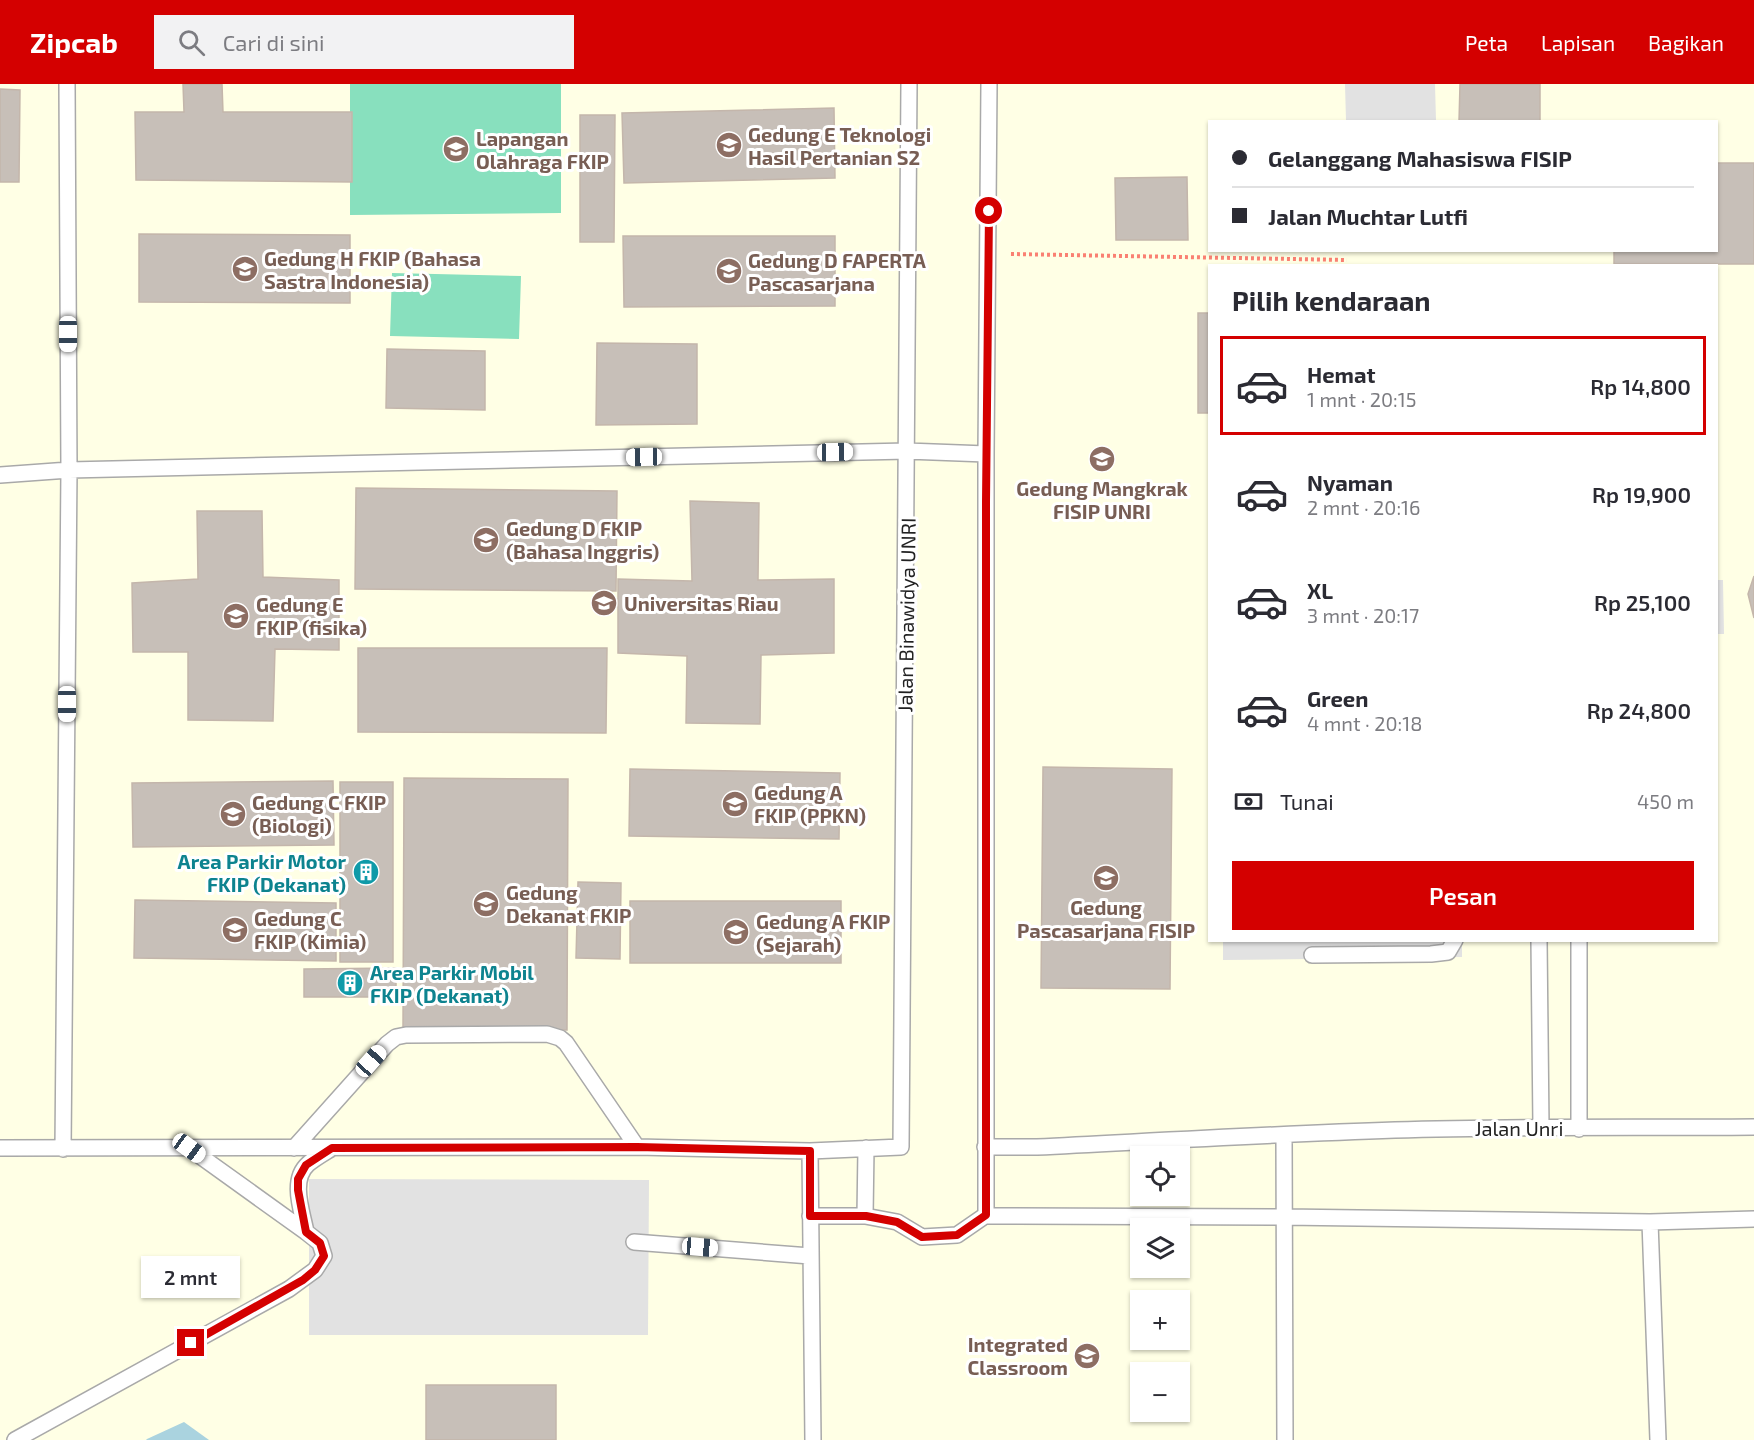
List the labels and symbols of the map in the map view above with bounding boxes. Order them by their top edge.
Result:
place label: Gedung E Teknologi Hasil Pertanian S2 [748,122,931,169]
place label: Lapangan Olahraga FKIP [476,126,609,173]
school or university icon: Gedung E Teknologi Hasil Pertanian S2 [714,130,744,160]
school or university icon: Lapangan Olahraga FKIP [441,134,471,164]
route start [975,197,1002,224]
place label: Gedung H FKIP (Bahasa Sastra Indonesia) [264,246,481,293]
place label: Gedung D FAPERTA Pascasarjana [748,248,927,295]
school or university icon: Gedung H FKIP (Bahasa Sastra Indonesia) [230,254,260,284]
school or university icon: Gedung D FAPERTA Pascasarjana [714,256,744,286]
car [59,316,77,352]
car [817,443,853,461]
school or university icon: Gedung Mangkrak FISIP UNRI [1087,444,1117,474]
car [626,448,662,466]
place label: Gedung Mangkrak FISIP UNRI [1016,476,1189,523]
place label: Gedung D FKIP (Bahasa Inggris) [506,516,659,563]
street label: Jalan Binawidya UNRI [892,518,920,712]
school or university icon: Gedung D FKIP (Bahasa Inggris) [471,525,501,555]
school or university icon: Universitas Riau [589,588,619,618]
place label: Universitas Riau [624,591,779,615]
place label: Gedung E FKIP (fisika) [256,592,367,639]
school or university icon: Gedung E FKIP (fisika) [221,601,251,631]
car [58,686,76,722]
place label: Gedung A FKIP (PPKN) [754,780,866,827]
school or university icon: Gedung A FKIP (PPKN) [720,789,750,819]
place label: Gedung C FKIP (Biologi) [252,790,386,837]
school or university icon: Gedung C FKIP (Biologi) [218,799,248,829]
place label: Area Parkir Motor FKIP (Dekanat) [178,849,346,896]
building icon: Area Parkir Motor FKIP (Dekanat) [351,857,381,887]
school or university icon: Gedung Pascasarjana FISIP [1091,863,1121,893]
place label: Gedung Dekanat FKIP [506,880,631,927]
school or university icon: Gedung Dekanat FKIP [471,889,501,919]
place label: Gedung Pascasarjana FISIP [1017,895,1195,942]
place label: Gedung C FKIP (Kimia) [254,906,366,953]
place label: Gedung A FKIP (Sejarah) [756,909,890,956]
school or university icon: Gedung C FKIP (Kimia) [220,915,250,945]
school or university icon: Gedung A FKIP (Sejarah) [721,917,751,947]
place label: Area Parkir Mobil FKIP (Dekanat) [370,960,534,1007]
building icon: Area Parkir Mobil FKIP (Dekanat) [335,968,365,998]
car [352,1042,390,1080]
street label: Jalan Unri [1475,1116,1563,1140]
car [169,1130,209,1166]
car [681,1236,719,1258]
callout: 2 mnt [142,1256,240,1298]
route end [177,1329,204,1356]
place label: Integrated Classroom [967,1332,1068,1379]
school or university icon: Integrated Classroom [1072,1341,1102,1371]

